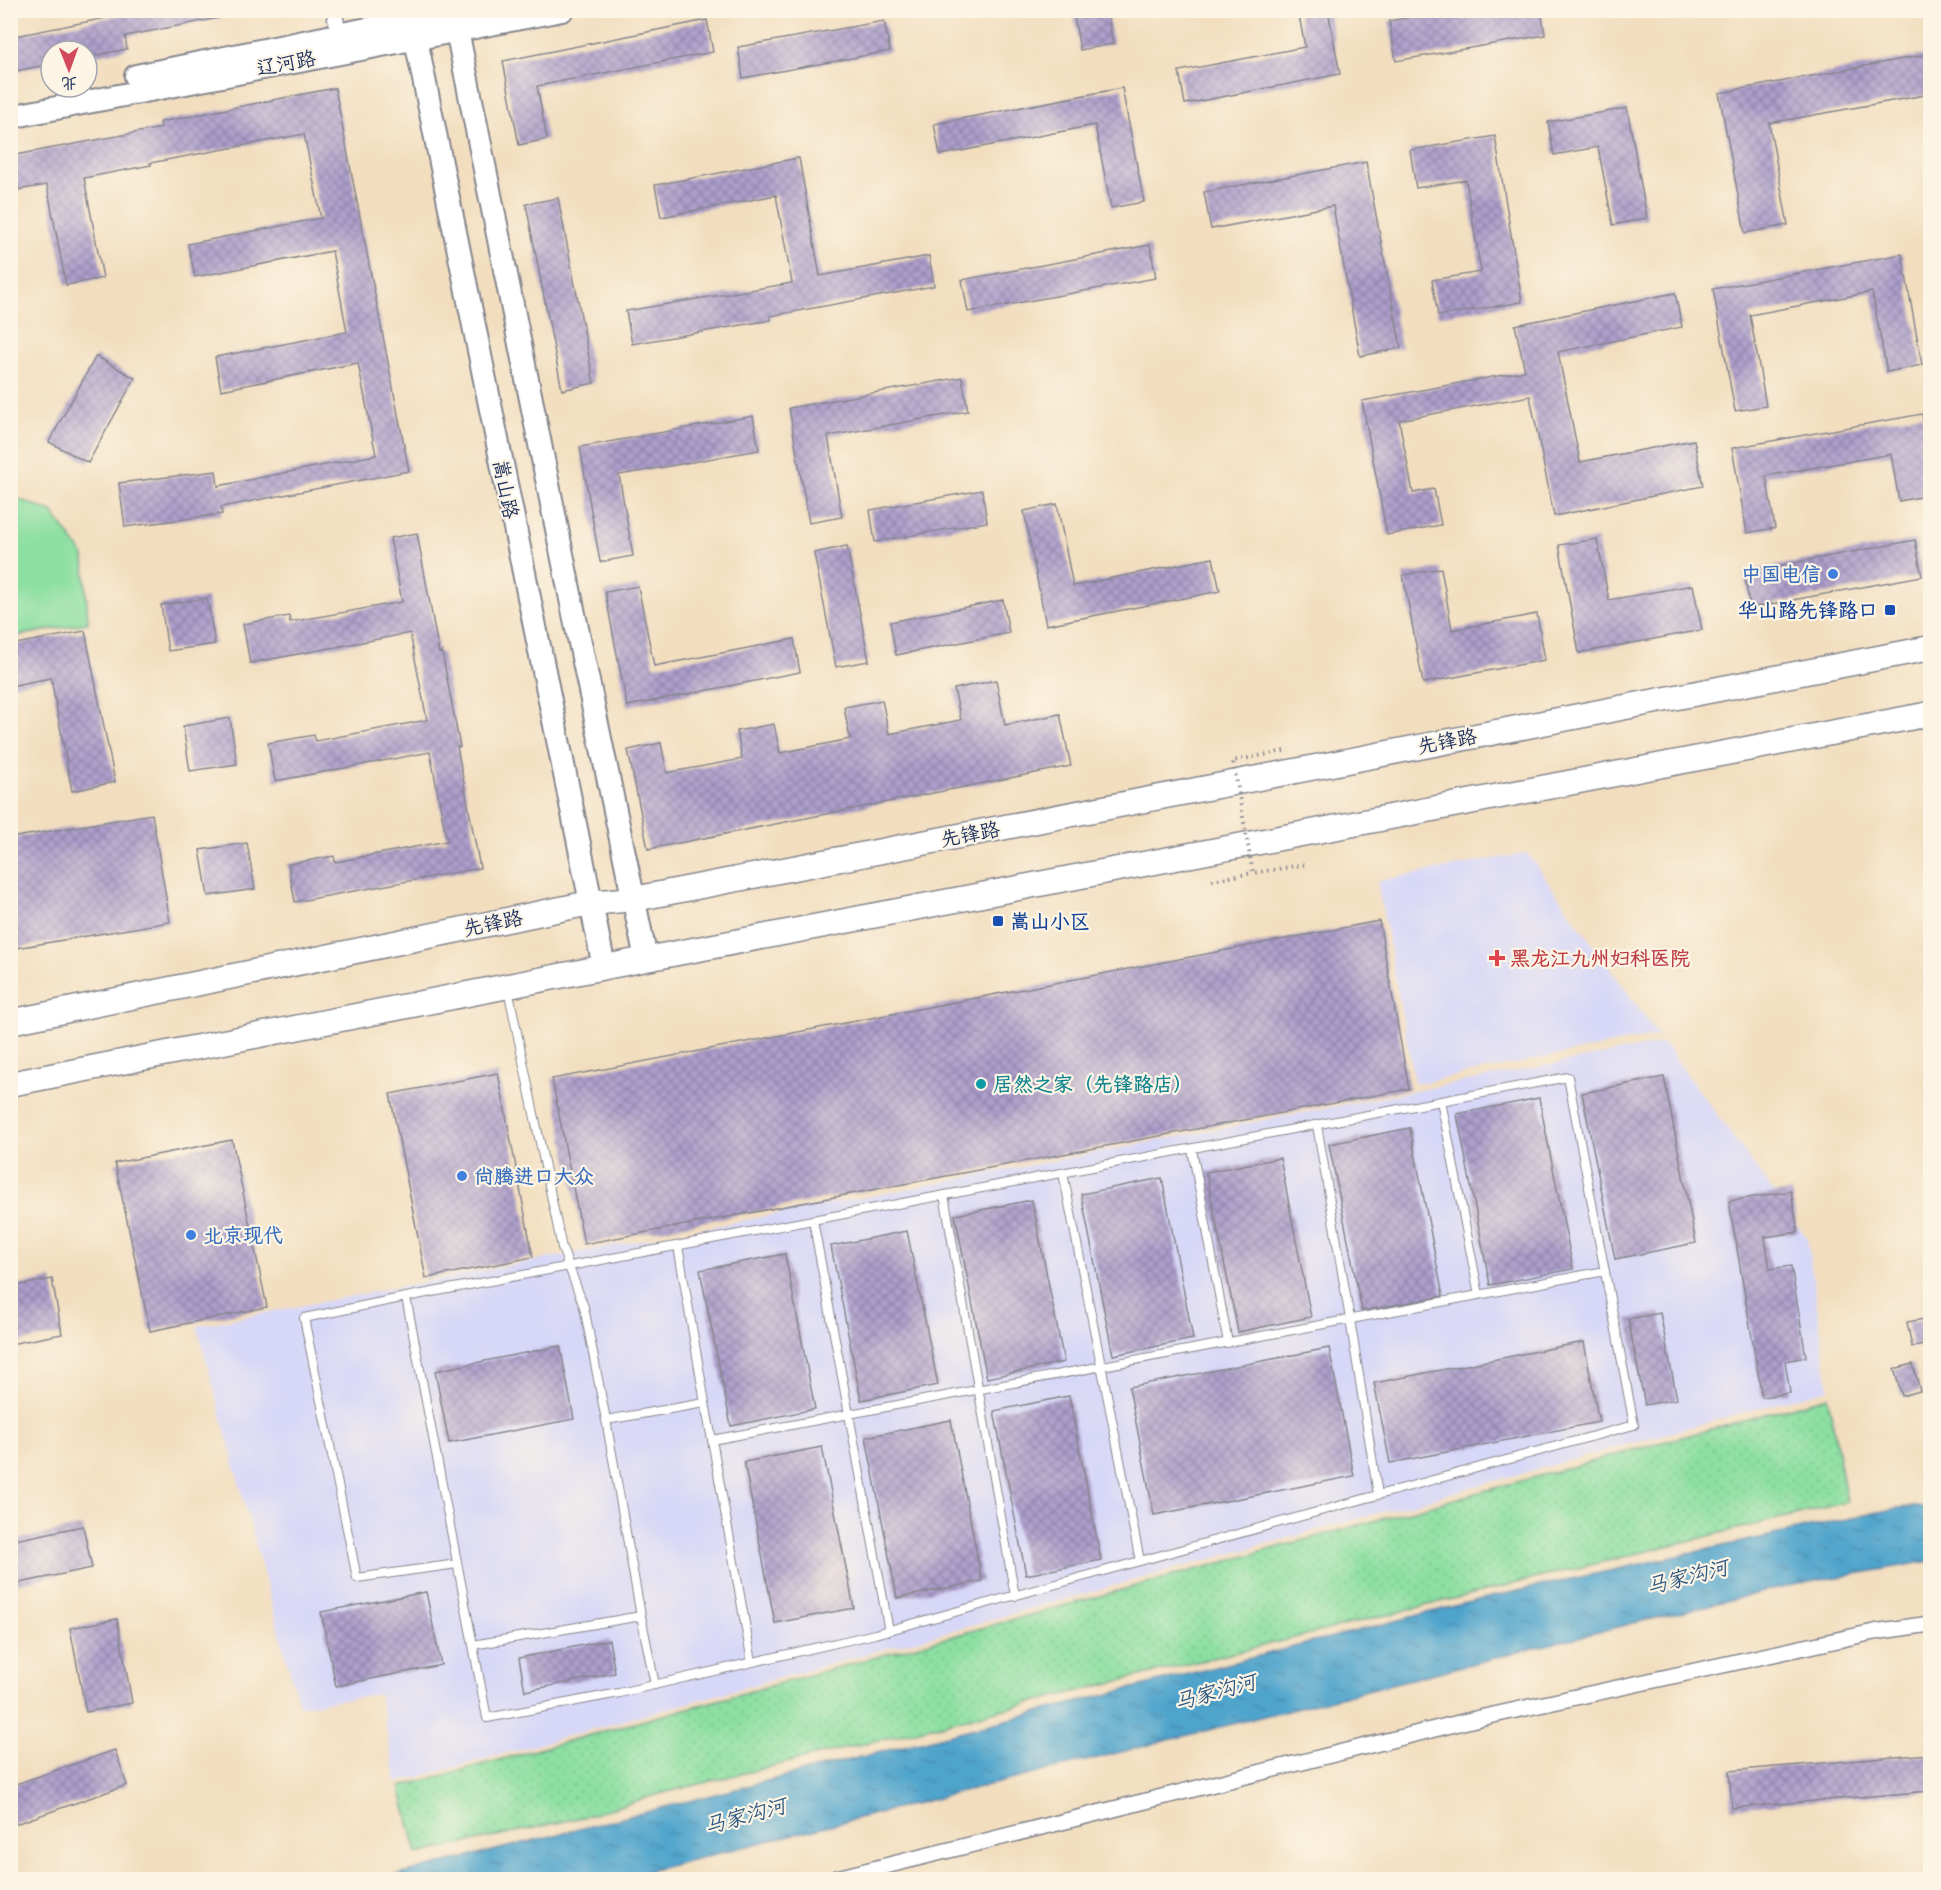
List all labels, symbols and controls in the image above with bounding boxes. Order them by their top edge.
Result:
north arrow [39,39,99,99]
street label: 辽河路 [254,46,320,85]
text: 北 [61,70,77,93]
street label: 嵩山路 [484,457,523,523]
place label: 中国电信 [1741,563,1821,591]
marker: 中国电信 [1826,567,1840,581]
place label: 华山路先锋路口 [1738,599,1878,627]
marker: 华山路先锋路口 [1883,603,1897,617]
street label: 先锋路 [1415,724,1481,763]
street label: 先锋路 [938,817,1004,856]
street label: 先锋路 [461,906,527,946]
place label: 嵩山小区 [1010,910,1090,938]
marker: 嵩山小区 [991,914,1005,928]
place label: 黑龙江九州妇科医院 [1510,947,1690,975]
marker: 黑龙江九州妇科医院 [1488,949,1506,967]
place label: 居然之家（先锋路店） [993,1073,1193,1101]
marker: 居然之家（先锋路店） [974,1077,988,1091]
place label: 尚腾进口大众 [474,1165,594,1193]
marker: 尚腾进口大众 [455,1169,469,1183]
place label: 北京现代 [203,1224,283,1252]
marker: 北京现代 [184,1228,198,1242]
water label: 马家沟河 [1643,1554,1735,1605]
water label: 马家沟河 [1171,1669,1263,1720]
water label: 马家沟河 [701,1793,793,1844]

